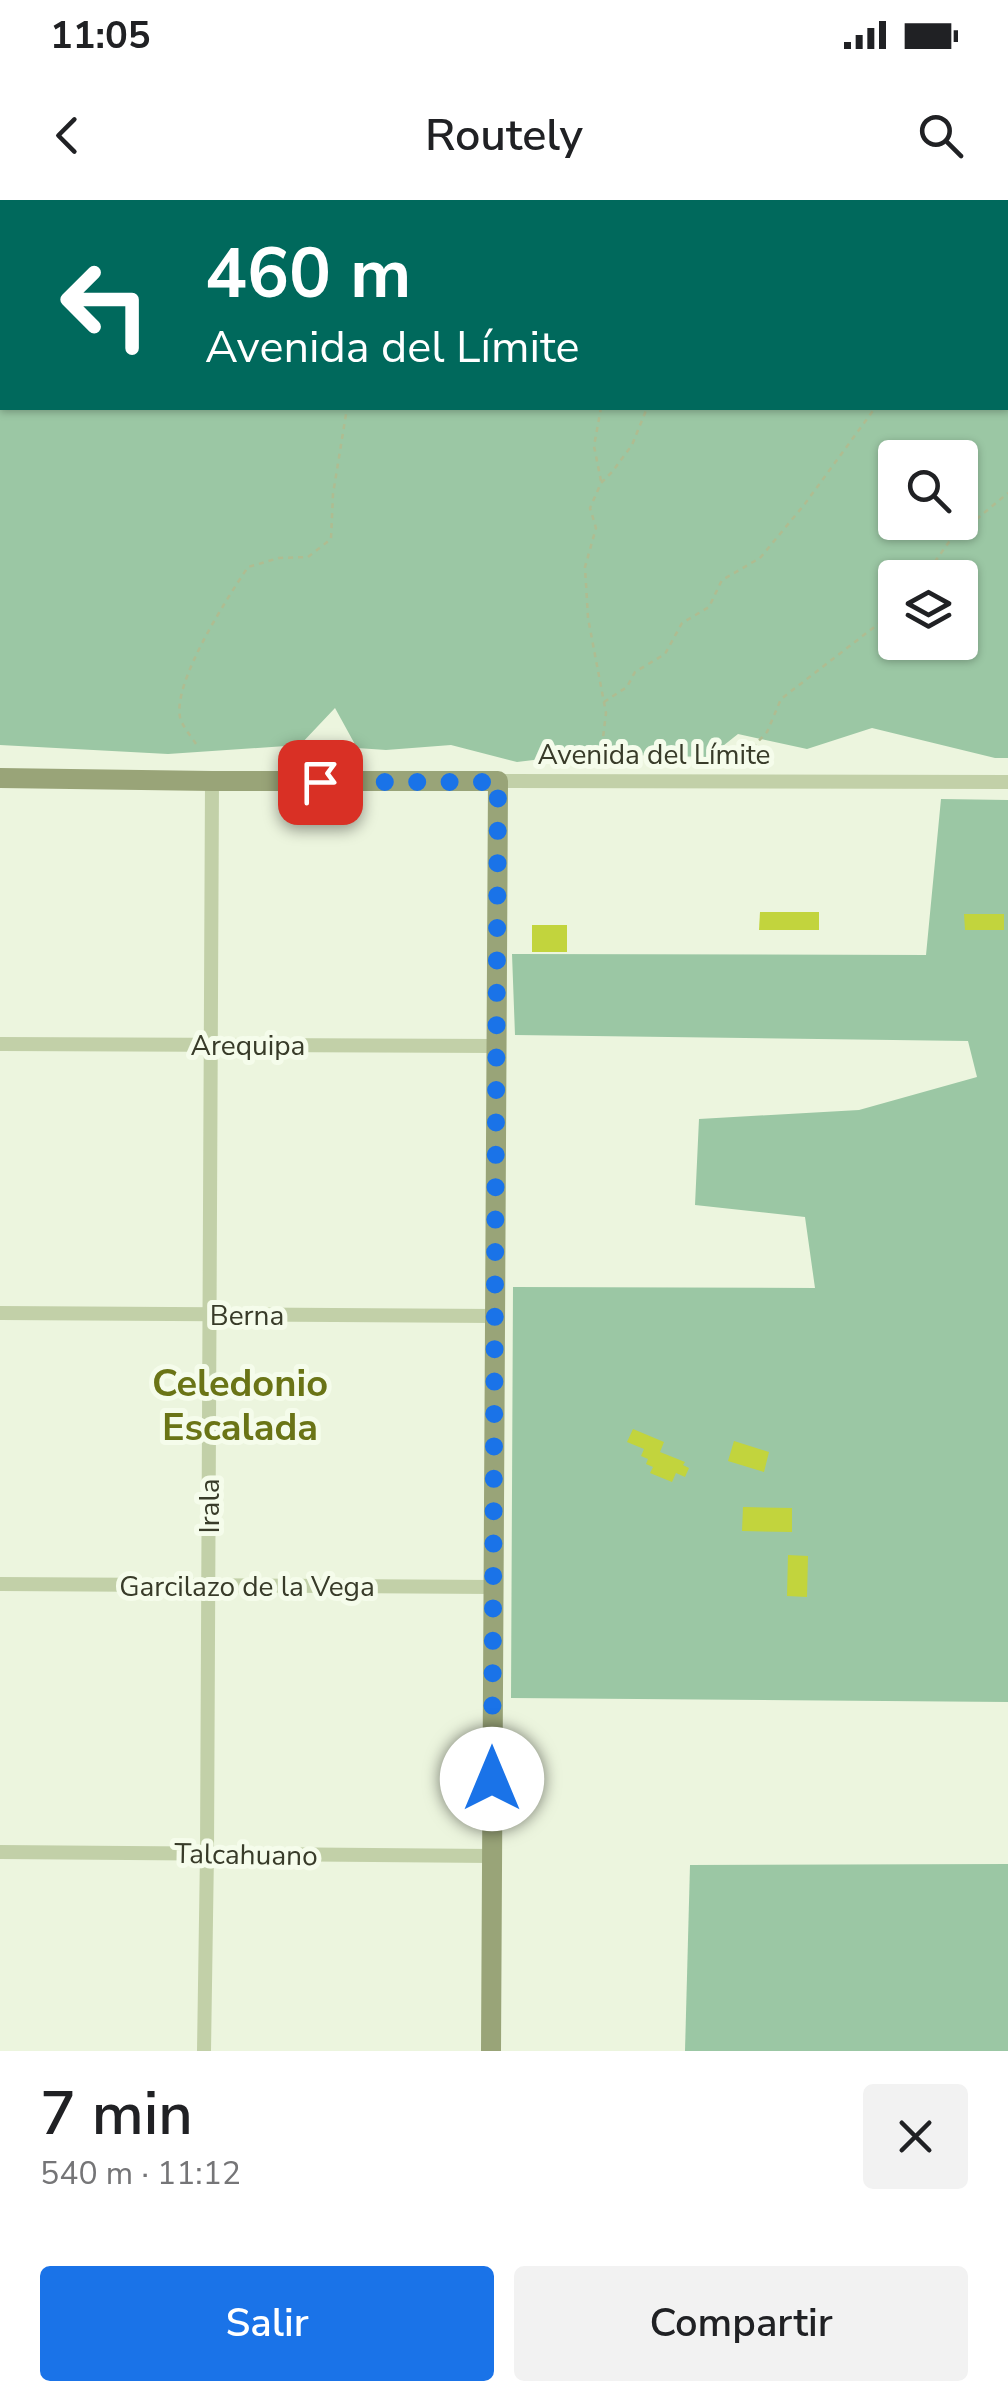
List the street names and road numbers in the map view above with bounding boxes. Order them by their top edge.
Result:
street label: Avenida del Límite [538,736,770,774]
street label: Arequipa [191,1027,305,1065]
street label: Berna [210,1297,284,1335]
street label: Irala [191,1478,229,1534]
street label: Garcilazo de la Vega [119,1568,375,1606]
street label: Talcahuano [174,1835,318,1875]

